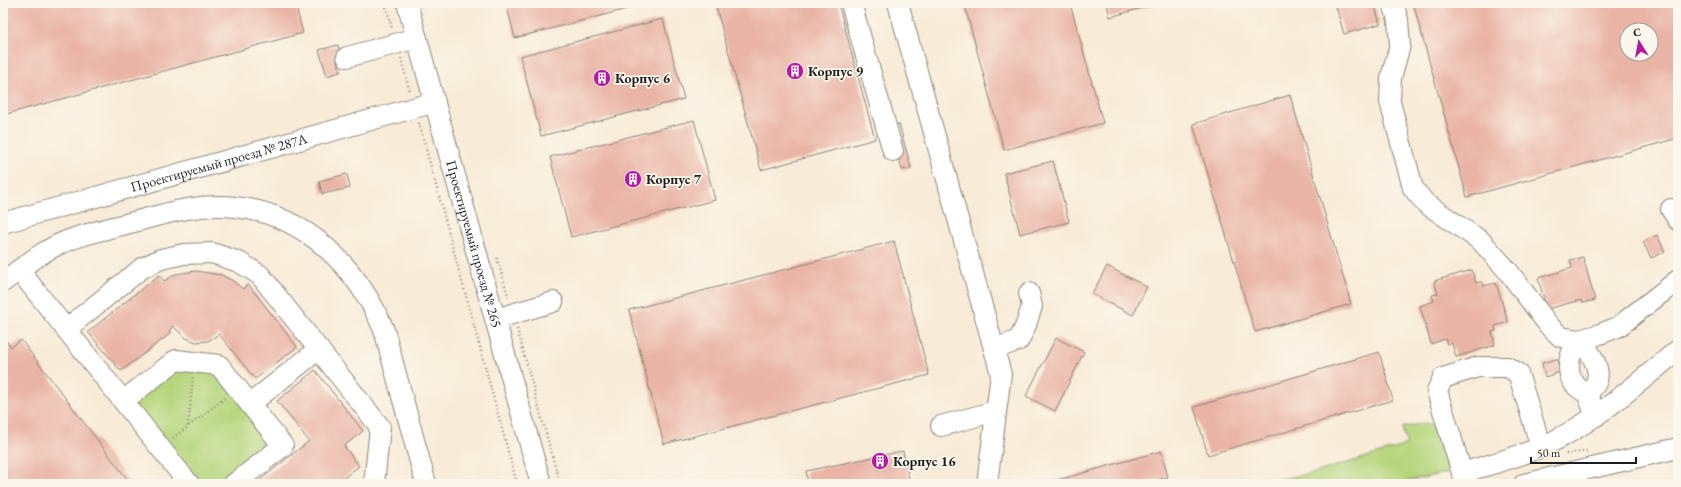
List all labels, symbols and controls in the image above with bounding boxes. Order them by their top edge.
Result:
north arrow [1619,22,1659,62]
text: С [1632,25,1642,40]
building icon: Корпус 9 [785,61,805,81]
place label: Корпус 9 [808,62,864,80]
building icon: Корпус 6 [592,68,612,88]
place label: Корпус 6 [615,69,671,87]
street label: Проектируемый проезд № 287А [128,129,309,196]
street label: Проектируемый проезд № 265 [442,158,506,330]
building icon: Корпус 7 [623,169,643,189]
place label: Корпус 7 [646,170,702,188]
scale bar [1531,439,1636,465]
text: 50 m [1537,445,1561,461]
building icon: Корпус 16 [870,451,890,471]
place label: Корпус 16 [893,452,956,470]

